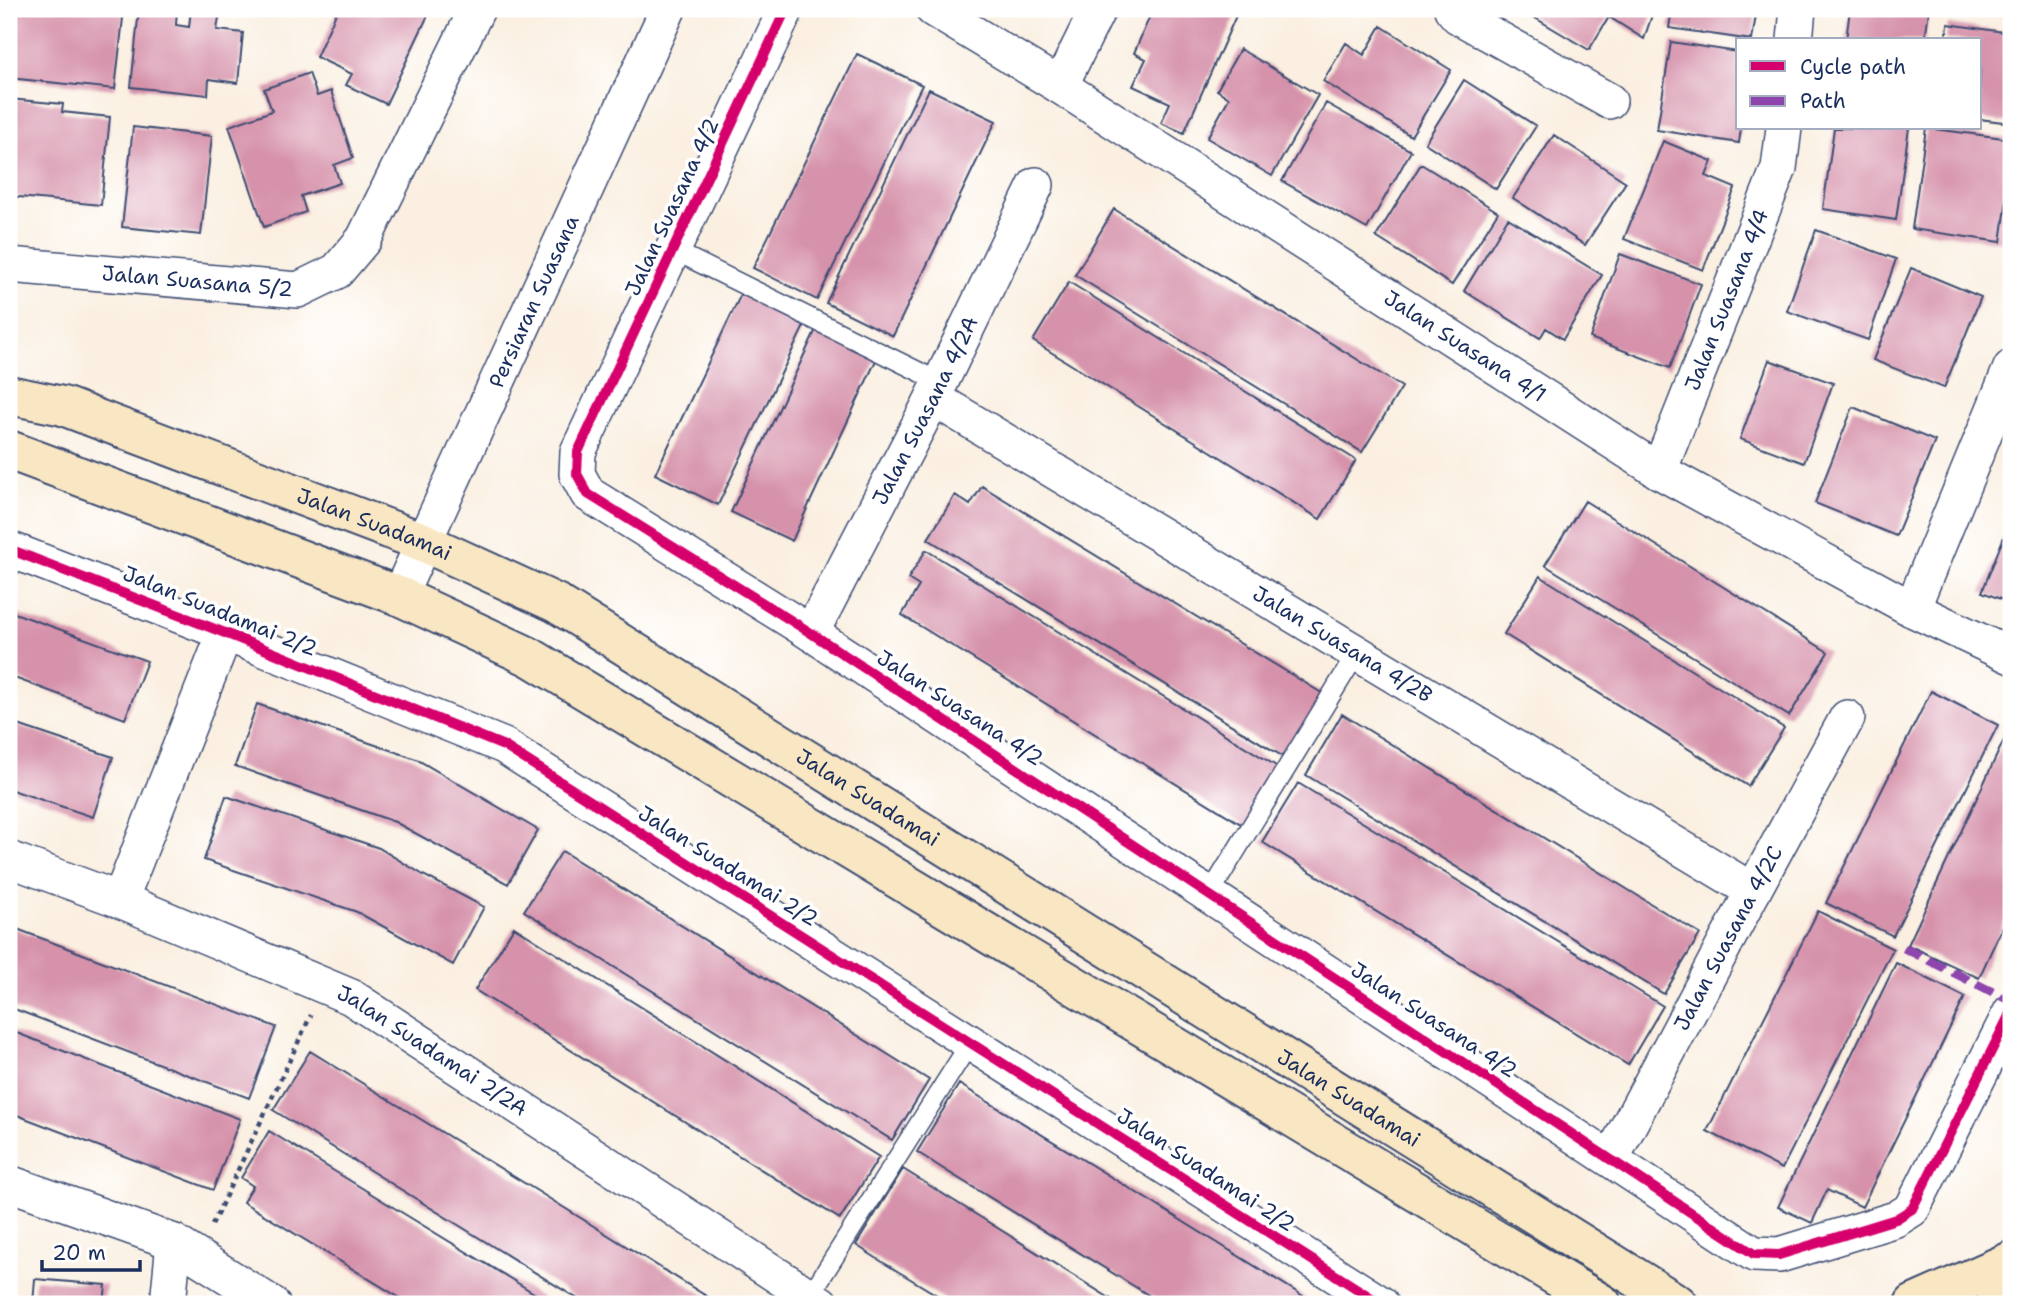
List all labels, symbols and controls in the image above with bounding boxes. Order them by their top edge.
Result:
legend [1736,38,1982,130]
text: Cycle path [1800,53,1906,81]
text: Path [1800,87,1846,115]
street label: Jalan Suasana 4/2 [618,114,726,300]
street label: Jalan Suasana 4/4 [1678,205,1775,395]
street label: Persiaran Suasana [482,211,586,392]
street label: Jalan Suasana 5/2 [101,259,294,303]
street label: Jalan Suasana 4/1 [1379,284,1552,409]
street label: Jalan Suasana 4/2A [866,312,984,510]
street label: Jalan Suadamai [293,482,456,567]
street label: Jalan Suadamai 2/2 [119,559,321,663]
street label: Jalan Suasana 4/2B [1248,579,1438,709]
street label: Jalan Suasana 4/2 [871,644,1049,772]
street label: Jalan Suadamai [791,742,945,853]
street label: Jalan Suadamai 2/2 [633,799,823,933]
street label: Jalan Suasana 4/2C [1668,841,1789,1035]
street label: Jalan Suasana 4/2 [1345,956,1523,1084]
street label: Jalan Suadamai 2/2A [333,979,533,1122]
street label: Jalan Suadamai [1272,1043,1426,1154]
street label: Jalan Suadamai 2/2 [1111,1102,1301,1238]
scale bar [42,1229,140,1273]
text: 20 m [52,1239,106,1267]

